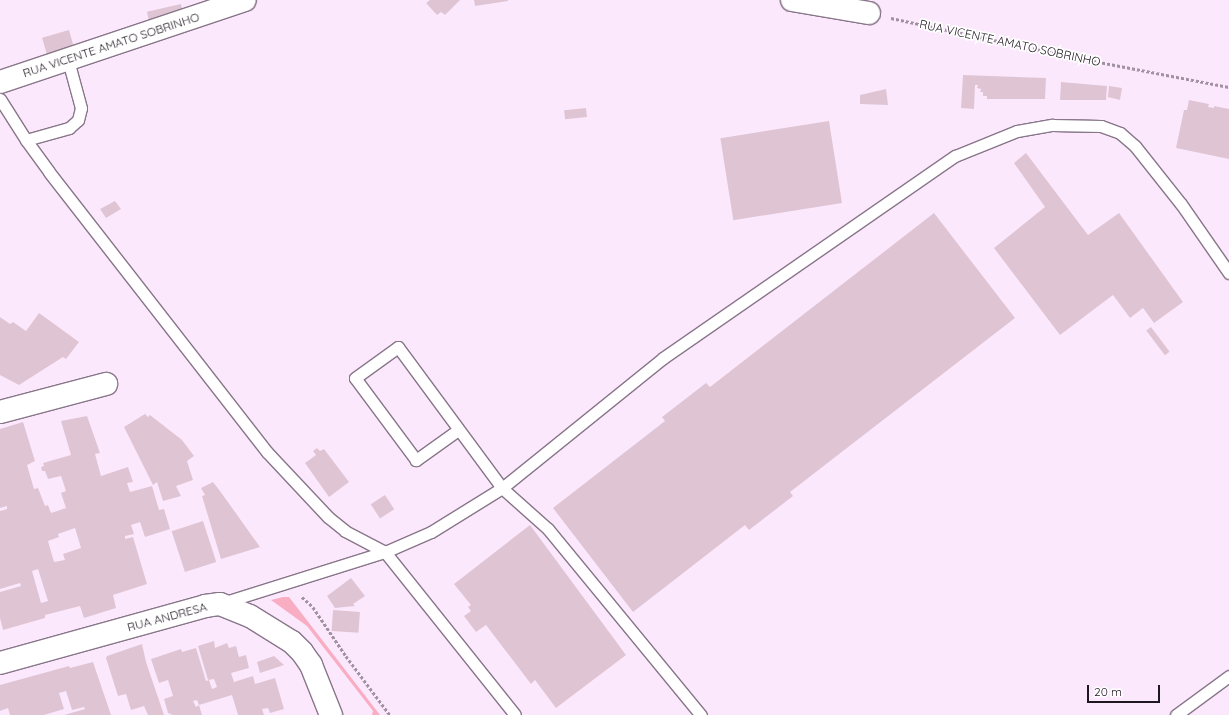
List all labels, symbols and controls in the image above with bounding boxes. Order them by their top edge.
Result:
street label: RUA VICENTE AMATO SOBRINHO [21,10,201,80]
street label: RUA VICENTE AMATO SOBRINHO [918,17,1102,69]
street label: RUA ANDRESA [126,599,208,635]
scale bar [1089,677,1162,703]
text: 20 m [1094,684,1122,699]

